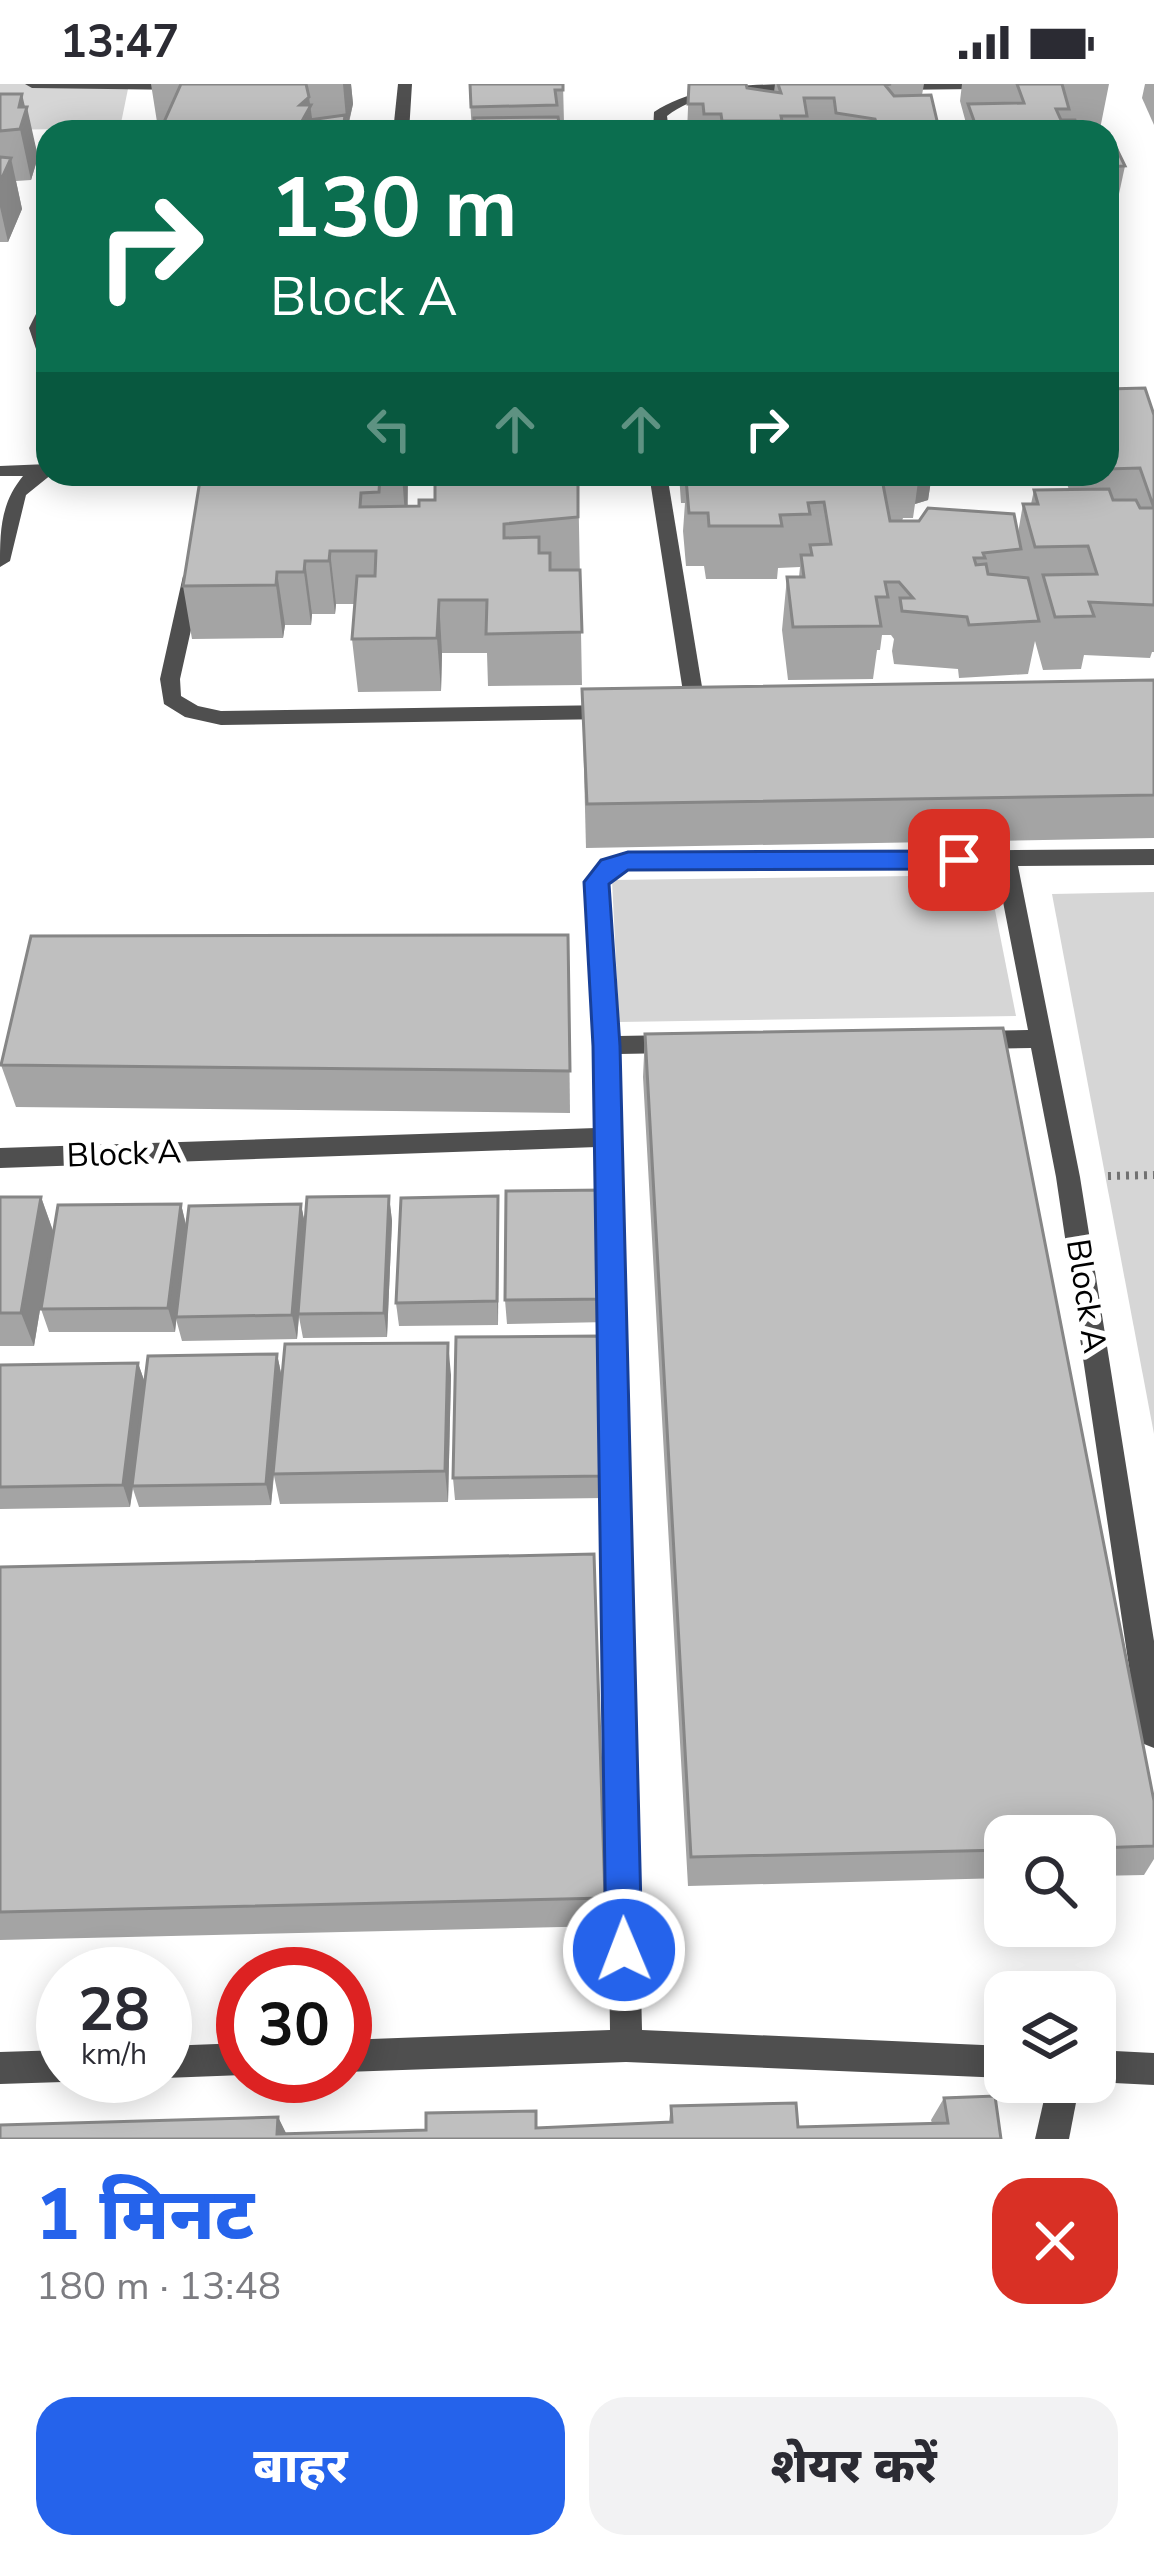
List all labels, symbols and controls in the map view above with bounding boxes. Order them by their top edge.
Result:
text: 13:47 [60,12,179,73]
text: 130 m [270,151,518,266]
icon: right [72,168,228,324]
text: Block A [270,260,458,334]
icon: left [356,396,422,462]
icon: ahead [482,396,548,462]
icon: ahead [608,396,674,462]
icon: right [734,396,800,462]
pin [908,809,1010,911]
icon: arrive [926,827,992,893]
street label: Block A [66,1130,182,1178]
street label: Block A [1055,1236,1117,1356]
map controls [984,1815,1116,2103]
button: search [984,1815,1116,1947]
position arrow [561,1887,687,2013]
speed limit sign: 30 [216,1947,372,2103]
text: 28 [78,1969,150,2051]
button: layers [984,1971,1116,2103]
text: km/h [81,2034,147,2075]
text: 1 मिनट [36,2166,254,2264]
button: close [992,2178,1118,2304]
text: 180 m · 13:48 [36,2260,281,2313]
button: बाहर [36,2397,565,2535]
button: शेयर करें [589,2397,1118,2535]

